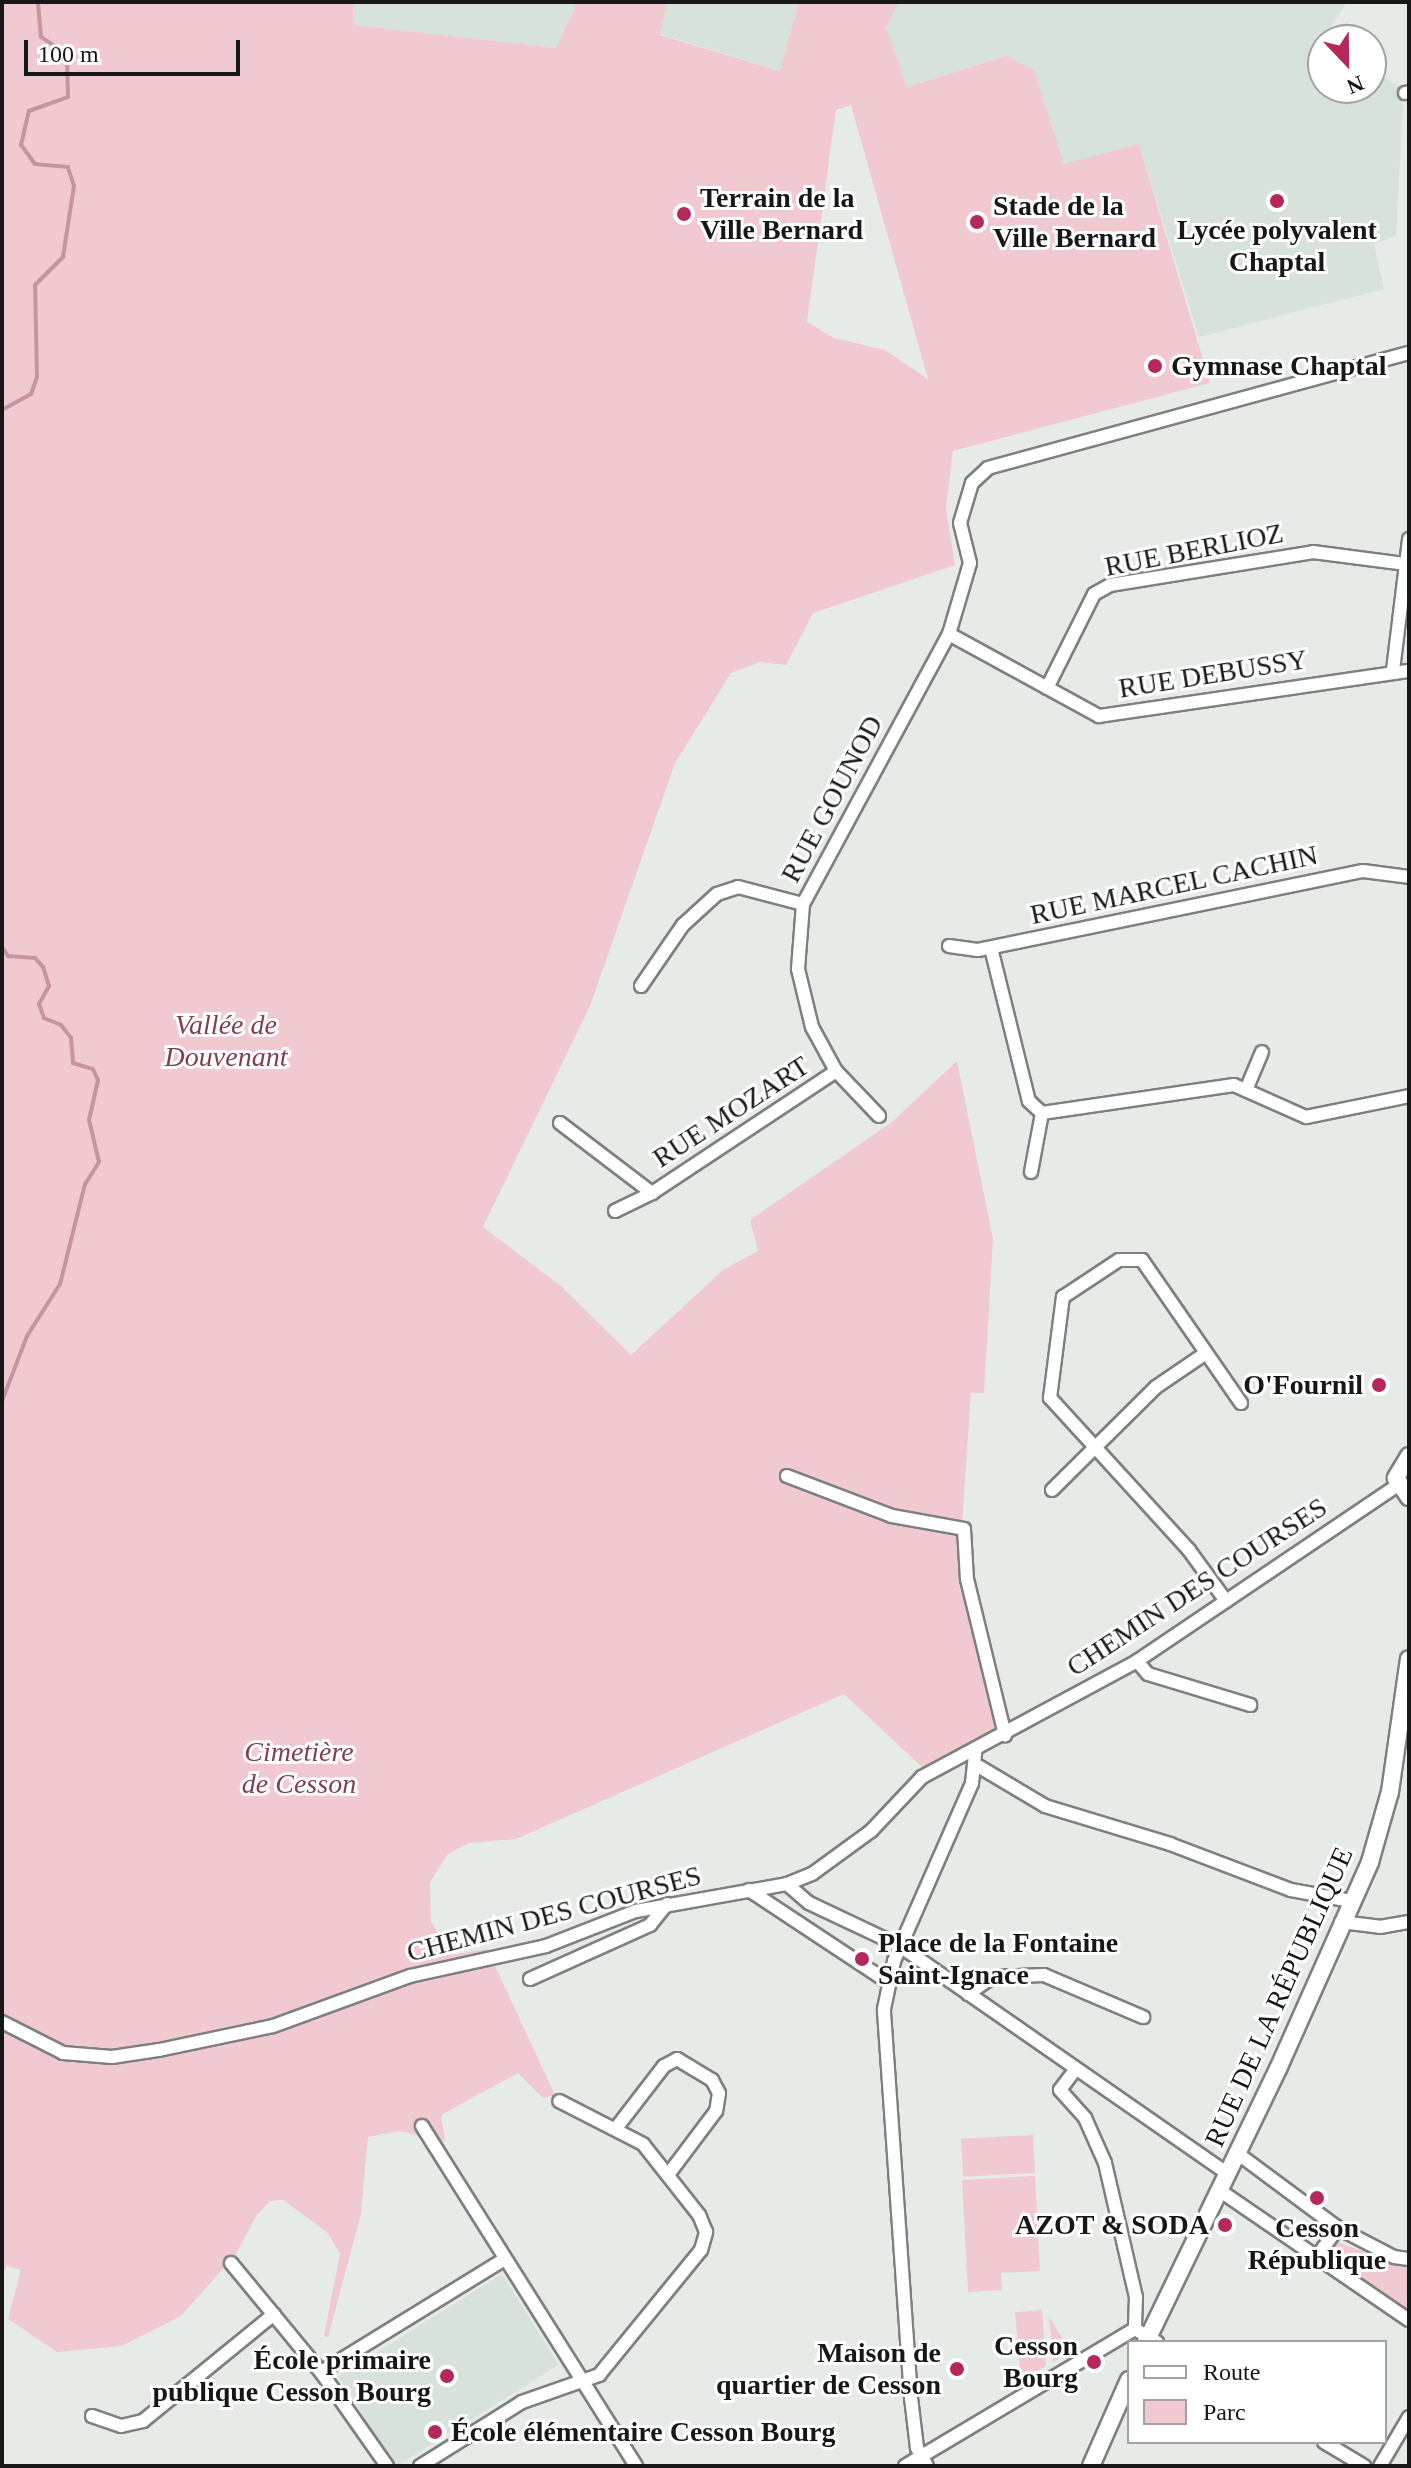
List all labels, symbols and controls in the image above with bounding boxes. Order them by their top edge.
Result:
scale bar [28,24,244,74]
north arrow [1307,24,1387,104]
text: 100 m [38,41,99,67]
text: N [1343,70,1367,99]
place label: Terrain de la Ville Bernard [700,181,863,247]
place label: Stade de la Ville Bernard [993,189,1156,255]
marker: Lycée polyvalent Chaptal [1268,192,1286,210]
marker: Terrain de la Ville Bernard [675,205,693,223]
marker: Stade de la Ville Bernard [968,213,986,231]
place label: Lycée polyvalent Chaptal [1177,213,1377,279]
place label: Gymnase Chaptal [1171,349,1386,383]
marker: Gymnase Chaptal [1146,357,1164,375]
street label: RUE BERLIOZ [1102,516,1286,584]
street label: RUE DEBUSSY [1116,642,1310,706]
street label: RUE GOUNOD [774,710,890,888]
street label: RUE MARCEL CACHIN [1027,838,1321,932]
park label: Vallée de Douvenant [165,1008,287,1074]
street label: RUE MOZART [647,1049,815,1175]
place label: O'Fournil [1243,1368,1363,1402]
marker: O'Fournil [1370,1376,1388,1394]
street label: CHEMIN DES COURSES [1061,1490,1333,1684]
park label: Cimetière de Cesson [242,1735,356,1801]
street label: RUE DE LA RÉPUBLIQUE [1197,1841,1361,2153]
street label: CHEMIN DES COURSES [403,1859,705,1969]
place label: Place de la Fontaine Saint-Ignace [878,1926,1118,1992]
marker: Place de la Fontaine Saint-Ignace [853,1950,871,1968]
marker: Cesson République [1308,2189,1326,2207]
place label: AZOT & SODA [1015,2208,1209,2242]
place label: Cesson République [1248,2211,1386,2277]
marker: AZOT & SODA [1216,2216,1234,2234]
place label: Cesson Bourg [994,2329,1078,2395]
place label: Maison de quartier de Cesson [715,2336,941,2402]
legend [1127,2340,1387,2444]
place label: École primaire publique Cesson Bourg [152,2343,431,2409]
marker: Cesson Bourg [1085,2353,1103,2371]
text: Route [1203,2359,1260,2385]
marker: Maison de quartier de Cesson [948,2360,966,2378]
marker: École primaire publique Cesson Bourg [438,2367,456,2385]
text: Parc [1203,2399,1246,2425]
place label: École élémentaire Cesson Bourg [451,2415,835,2449]
marker: École élémentaire Cesson Bourg [426,2423,444,2441]

